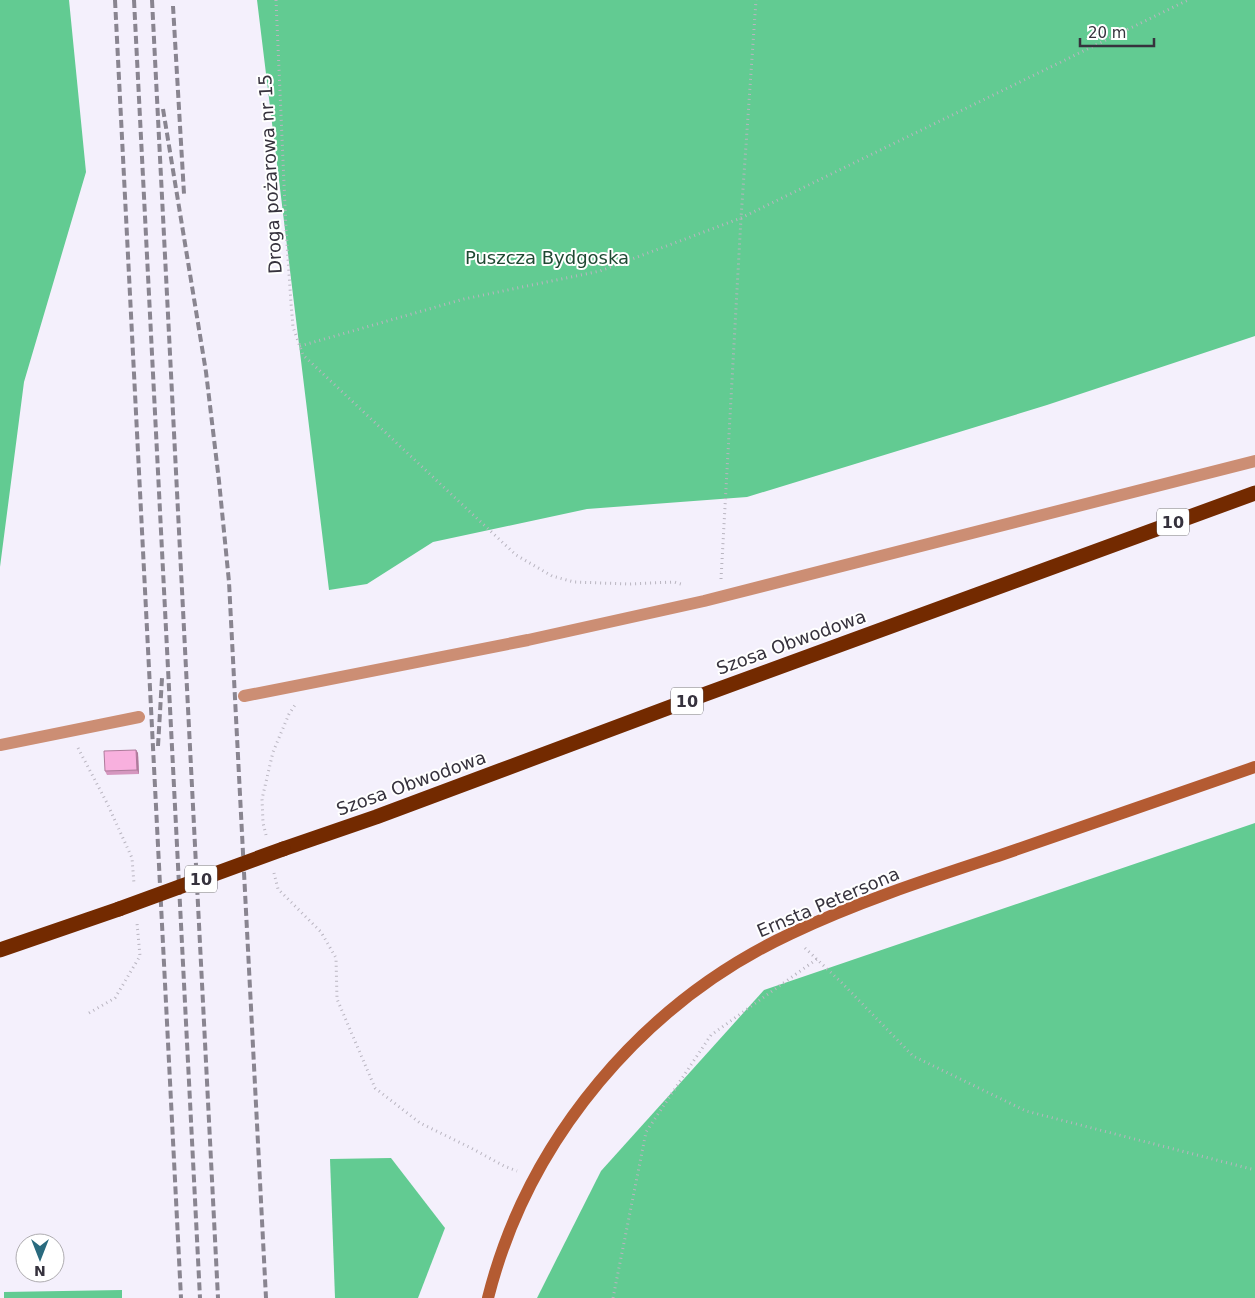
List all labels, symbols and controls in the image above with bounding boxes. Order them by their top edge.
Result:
scale bar [1080,15,1154,47]
text: 20 m [1088,24,1126,42]
street label: Droga pożarowa nr 15 [254,74,286,274]
park label: Puszcza Bydgoska [465,247,629,268]
road number: 10 [1157,508,1189,536]
street label: Szosa Obwodowa [713,605,869,679]
road number: 10 [671,688,703,714]
street label: Szosa Obwodowa [333,746,489,820]
street label: Ernsta Petersona [754,863,902,941]
road number: 10 [185,866,217,892]
north arrow [15,1233,65,1283]
text: N [34,1263,46,1279]

